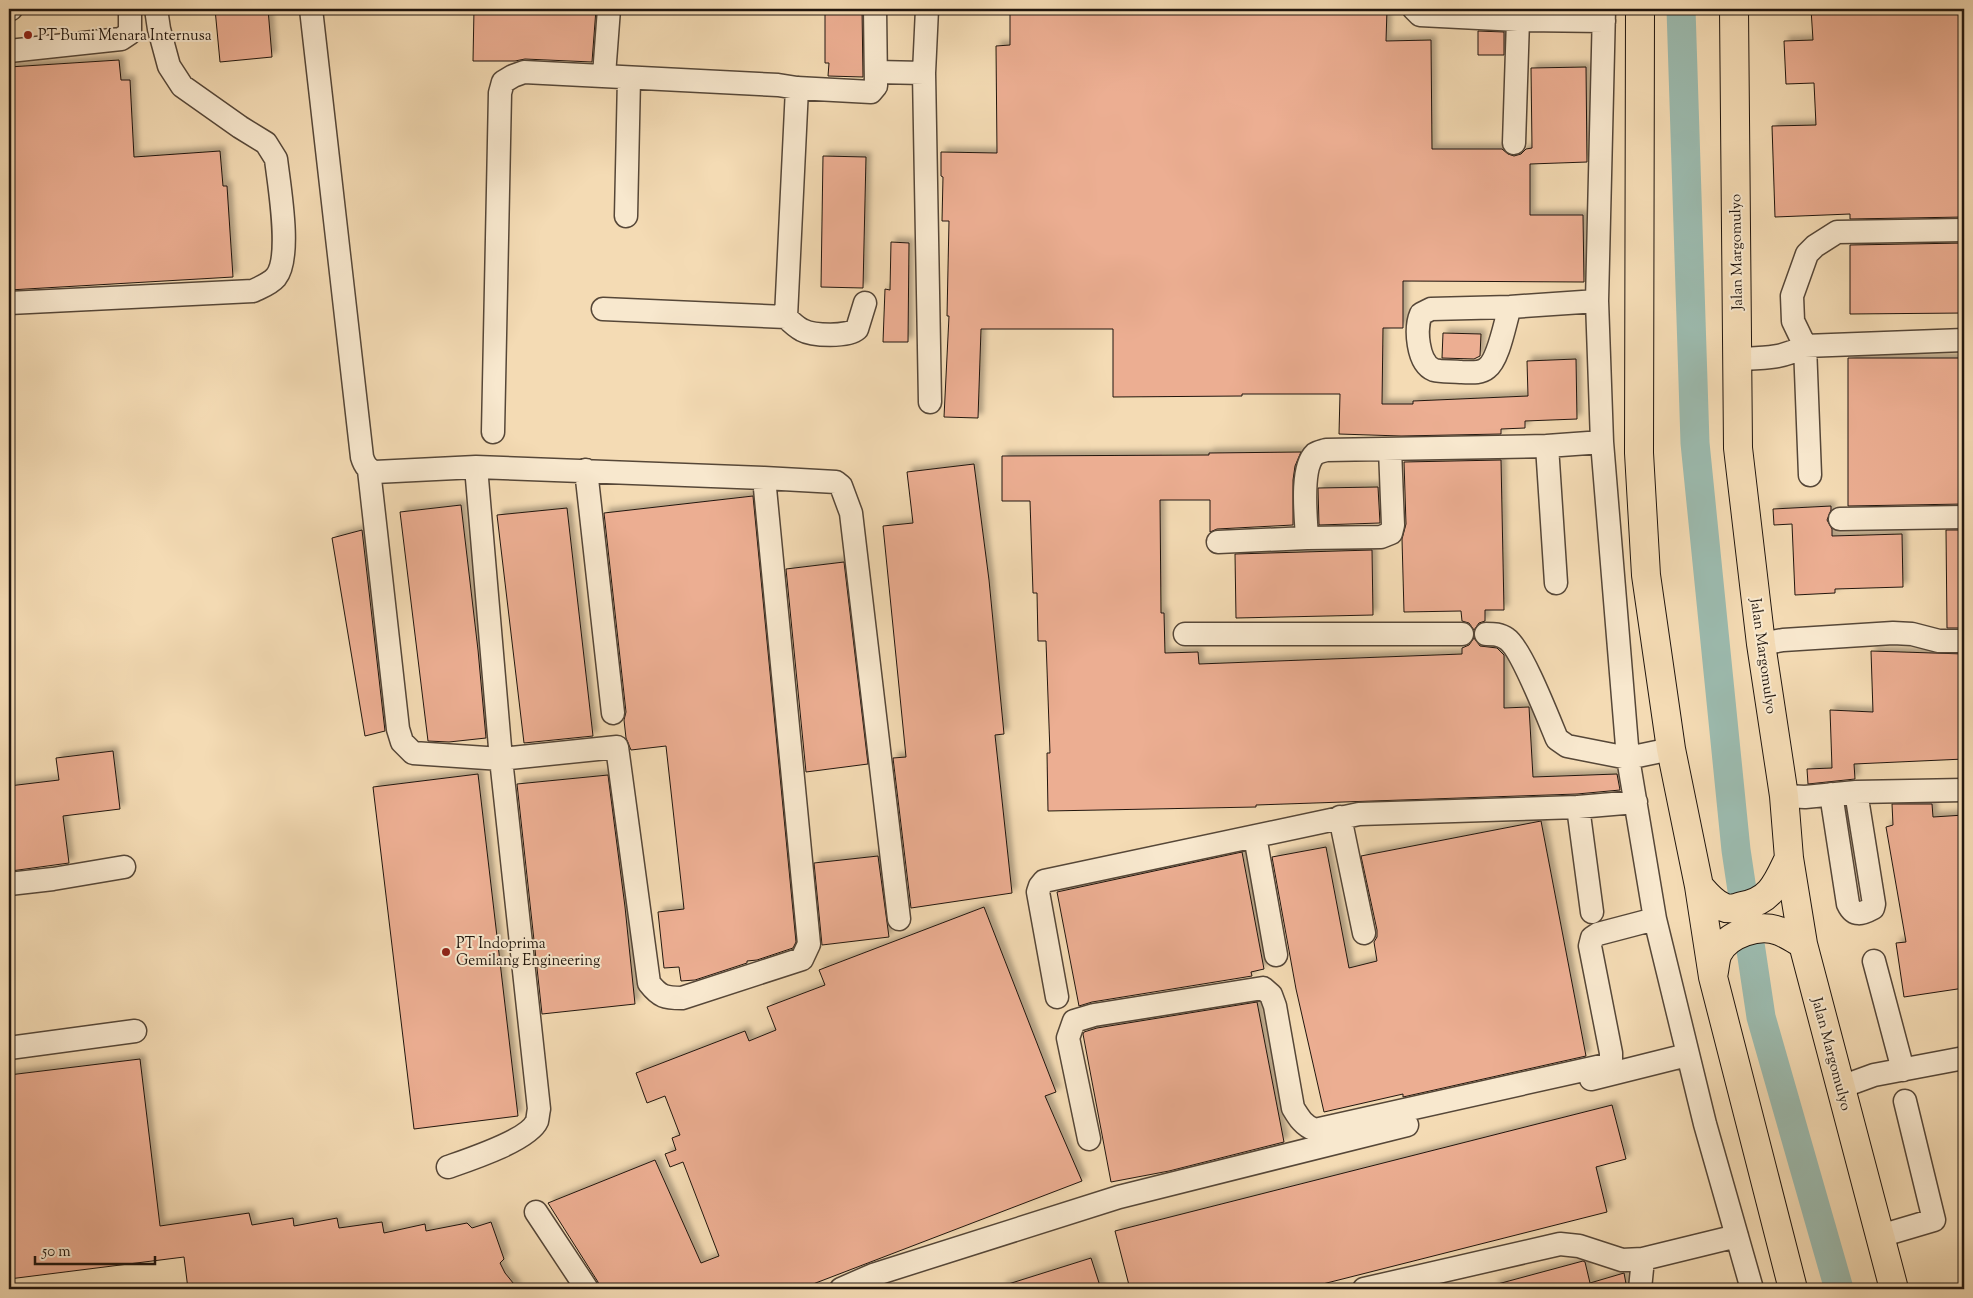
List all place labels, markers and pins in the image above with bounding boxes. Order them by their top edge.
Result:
place label: PT Bumi Menara Internusa [38,26,212,47]
marker: PT Bumi Menara Internusa [22,29,34,41]
place label: PT Indoprima Gemilang Engineering [456,934,600,972]
marker: PT Indoprima Gemilang Engineering [440,946,452,958]

